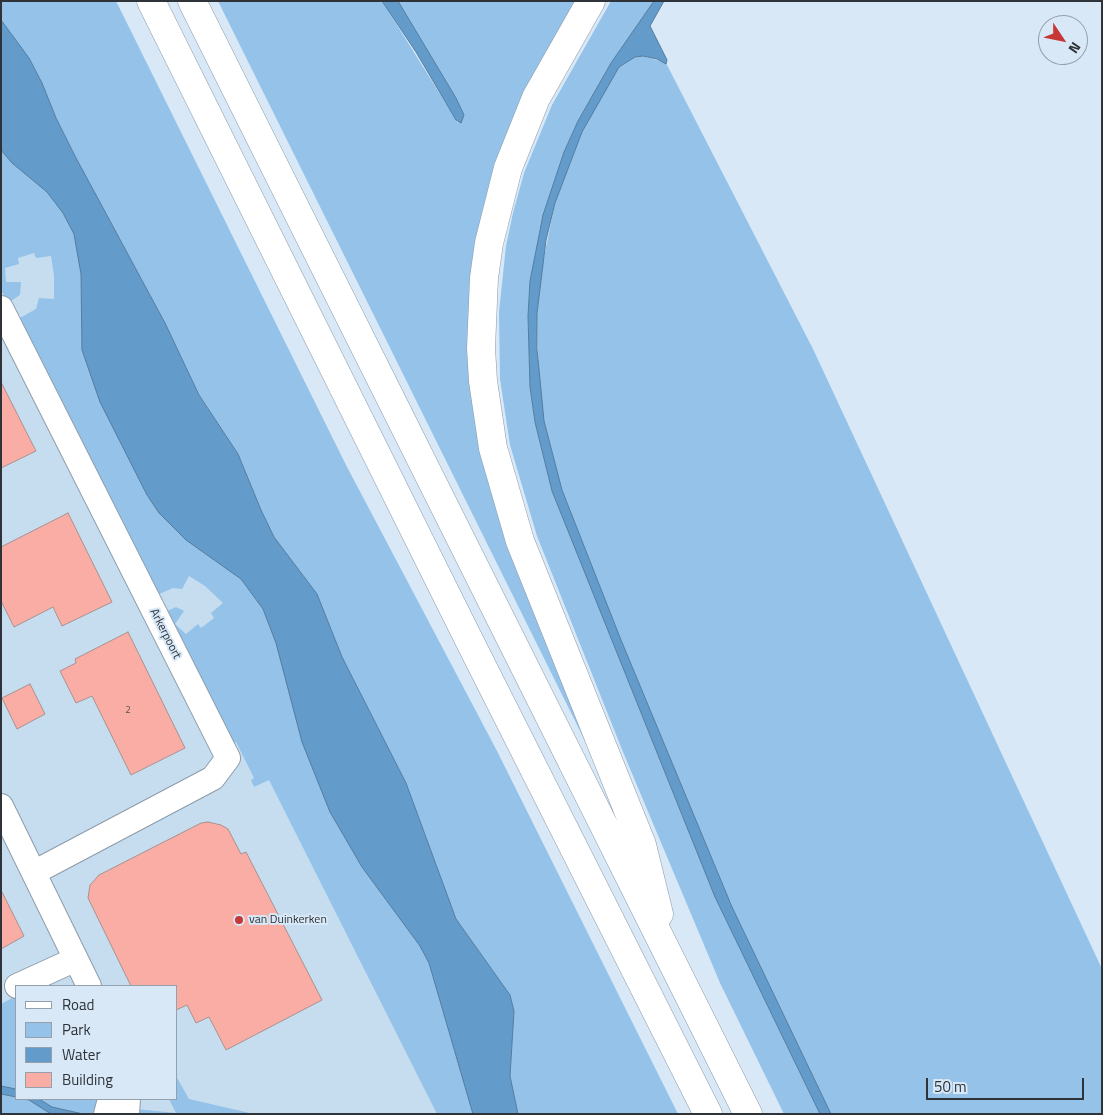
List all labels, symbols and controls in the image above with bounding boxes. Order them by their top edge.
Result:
north arrow [1038,15,1088,65]
text: N [1064,38,1086,58]
street label: Arkerpoort [146,606,184,662]
house number: 2 [125,705,131,717]
place label: van Duinkerken [249,913,327,927]
marker: van Duinkerken [233,914,245,926]
legend [15,985,178,1100]
text: Road [62,993,94,1016]
text: Park [62,1018,91,1041]
text: Water [62,1043,101,1066]
text: Building [62,1068,113,1091]
scale bar [928,1068,1086,1100]
text: 50 m [934,1075,967,1098]

